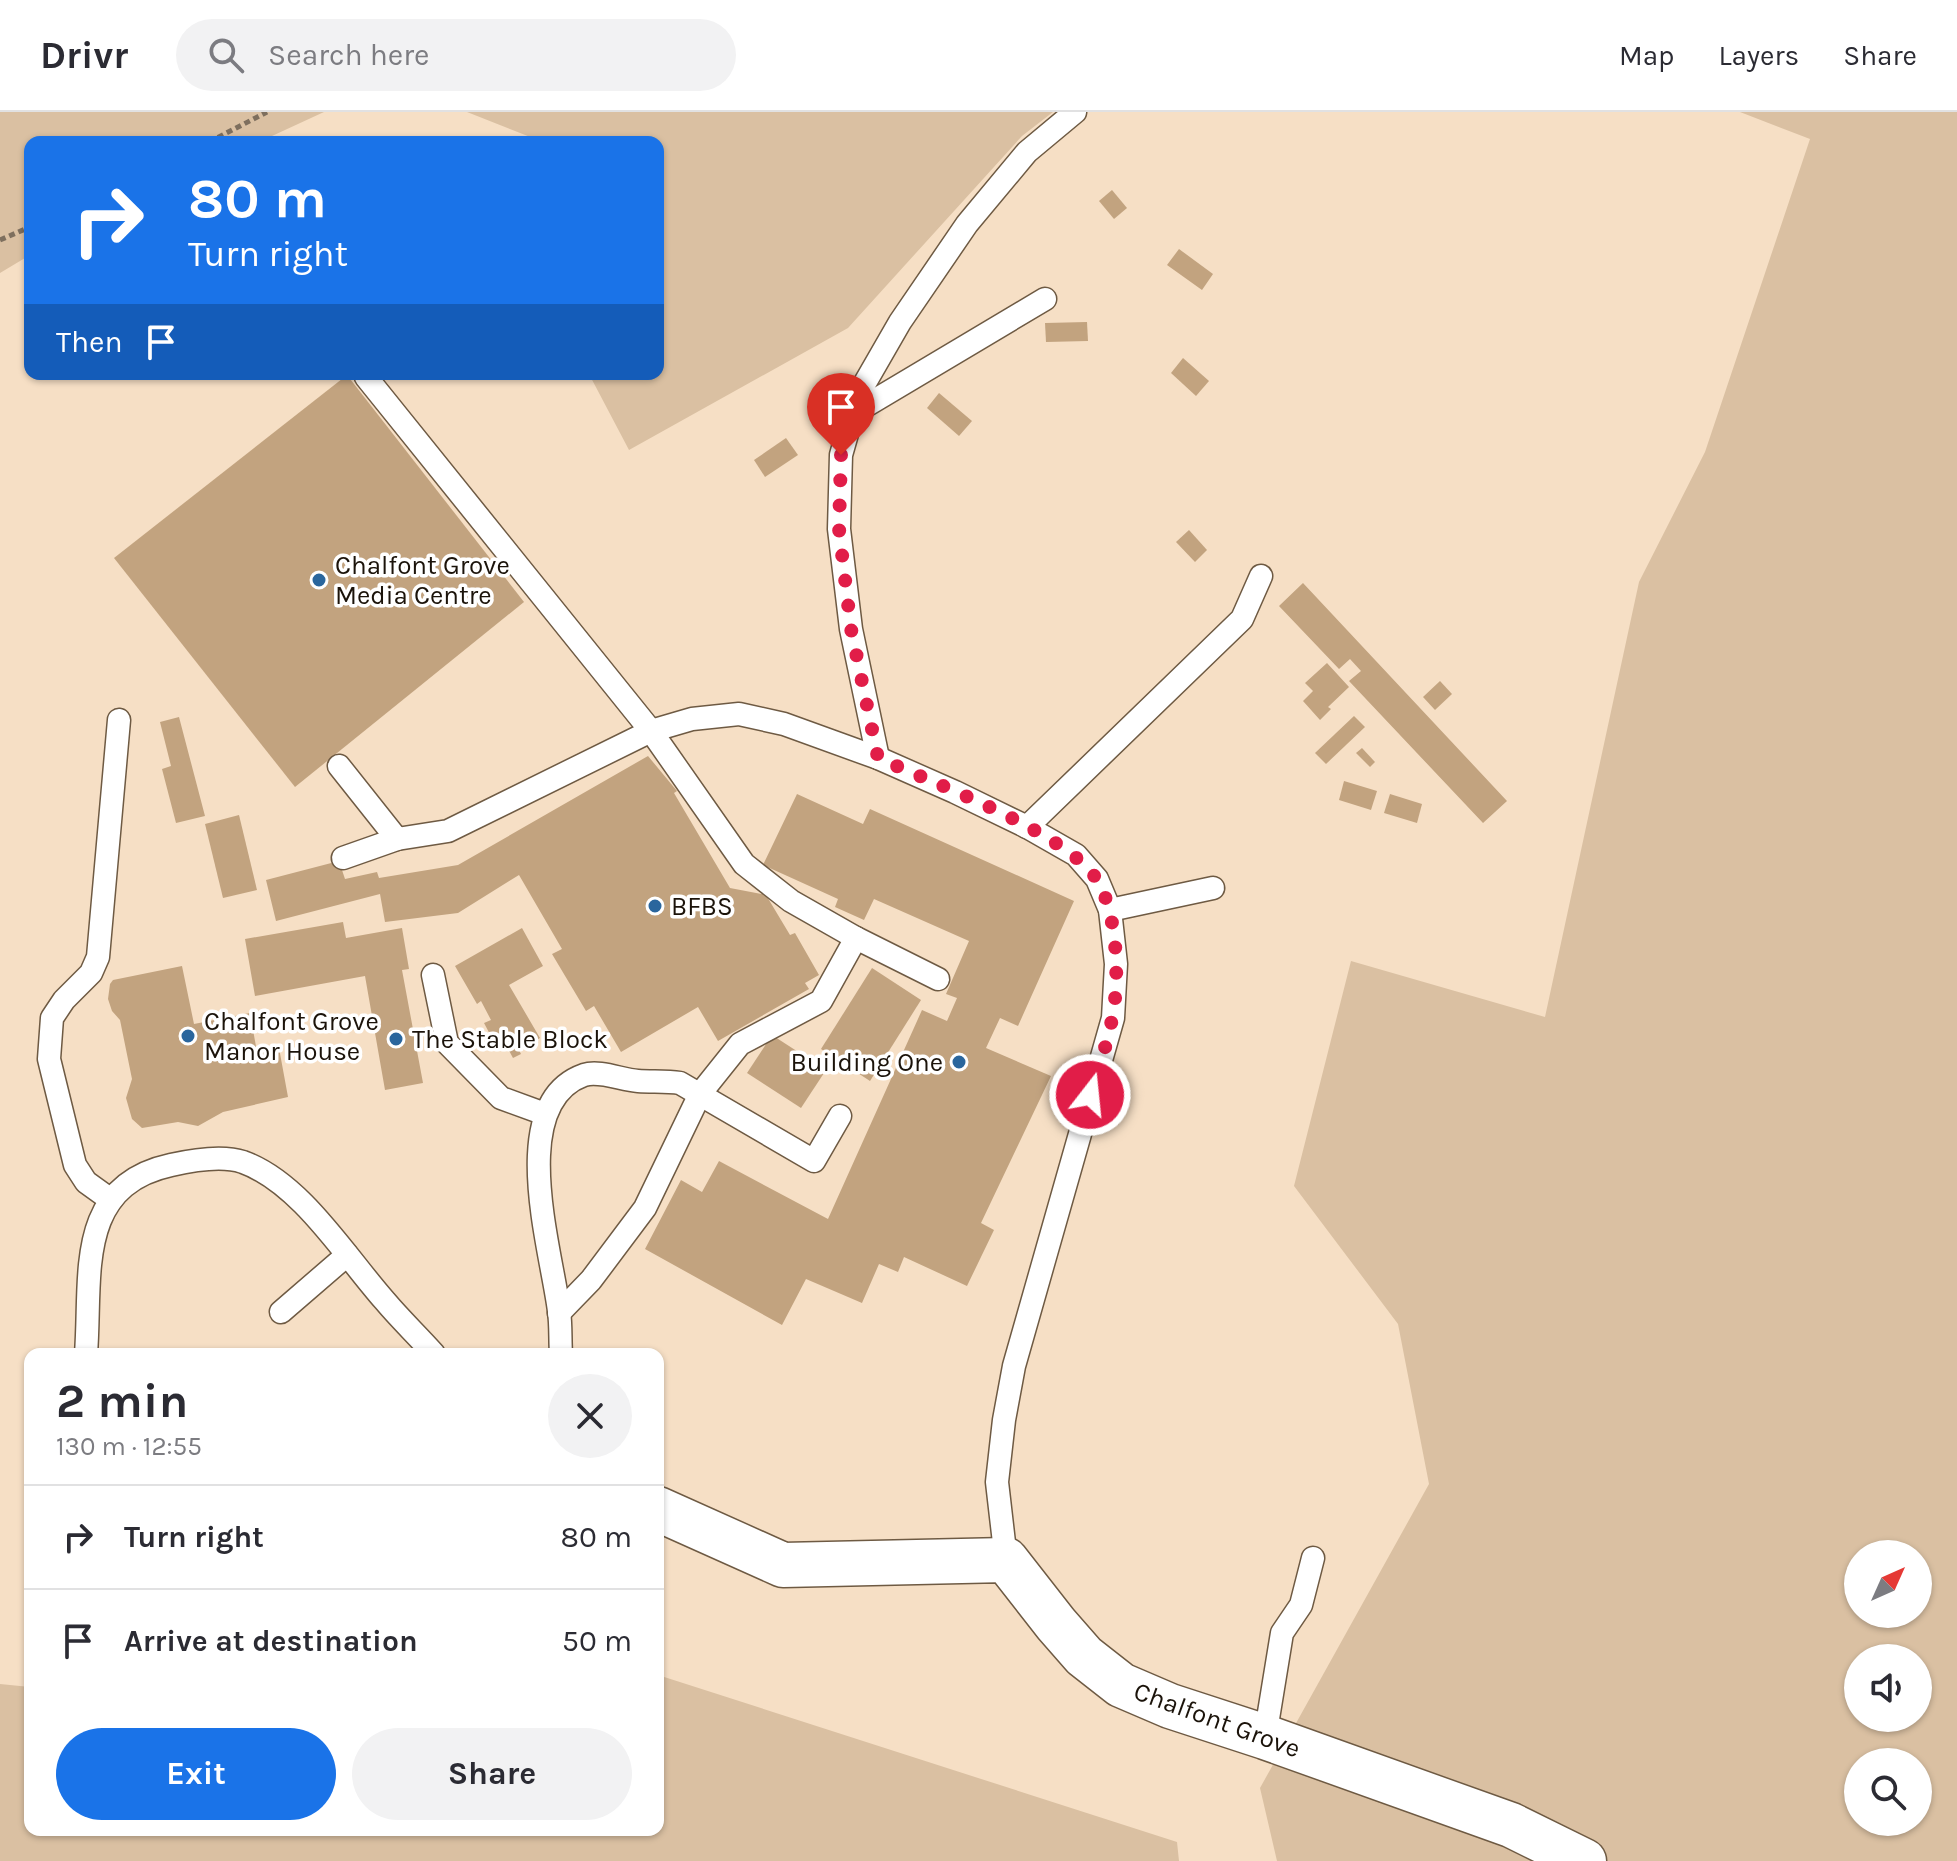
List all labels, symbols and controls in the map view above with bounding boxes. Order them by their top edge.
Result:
search box [176,19,736,91]
text: Drivr [40,33,128,78]
icon: search [204,33,248,77]
text: Search here [268,37,429,73]
text: Map [1619,39,1674,72]
text: Layers [1718,39,1799,72]
text: Share [1843,39,1917,72]
text: 80 m [188,166,327,231]
icon: right [56,168,160,272]
text: Turn right [188,233,348,275]
icon: arrive [139,320,183,364]
text: Then [56,324,123,360]
pin [807,373,875,455]
icon: arrive [819,385,863,429]
place label: Chalfont Grove Media Centre [335,550,510,611]
marker: Chalfont Grove Media Centre [310,571,328,589]
place label: BFBS [671,891,733,922]
marker: BFBS [646,897,664,915]
place label: Chalfont Grove Manor House [204,1006,379,1067]
place label: The Stable Block [412,1024,608,1055]
marker: Chalfont Grove Manor House [179,1027,197,1045]
marker: The Stable Block [387,1030,405,1048]
place label: Building One [791,1047,943,1078]
marker: Building One [950,1053,968,1071]
position arrow [1048,1053,1132,1137]
text: 2 min [56,1373,188,1429]
button: close [548,1374,632,1458]
text: 130 m · 12:55 [56,1431,202,1462]
icon: right [56,1515,100,1559]
text: Turn right [124,1519,264,1555]
text: 80 m [561,1519,632,1555]
north arrow [1844,1540,1932,1628]
map controls [1844,1540,1932,1836]
icon: arrive [56,1619,100,1663]
text: Arrive at destination [124,1623,418,1659]
text: 50 m [562,1623,632,1659]
button: sound [1844,1644,1932,1732]
street label: Chalfont Grove [1130,1676,1304,1764]
button: Exit [56,1728,336,1820]
button: Share [352,1728,632,1820]
button: search [1844,1748,1932,1836]

